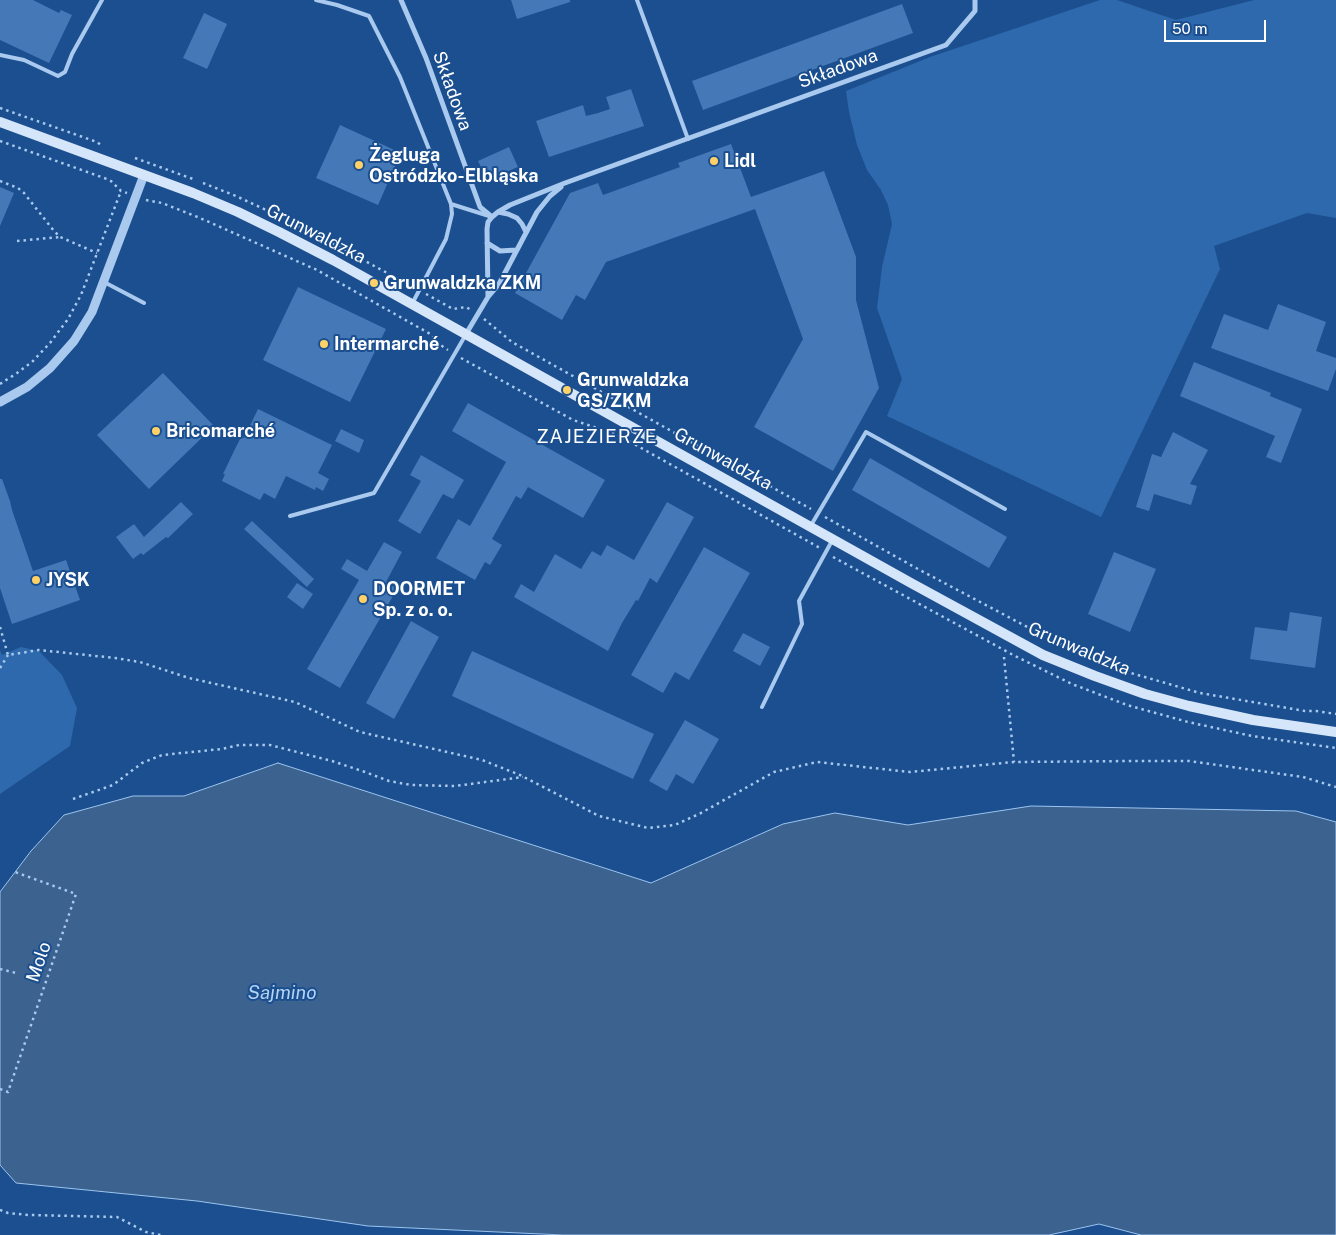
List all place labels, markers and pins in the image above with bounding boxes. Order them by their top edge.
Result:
place label: Żegluga Ostródzko-Elbląska [369,144,538,186]
place label: Lidl [724,150,756,172]
marker: Lidl [708,155,720,167]
marker: Żegluga Ostródzko-Elbląska [353,159,365,171]
place label: Grunwaldzka ZKM [384,272,541,294]
marker: Grunwaldzka ZKM [368,277,380,289]
place label: Intermarché [334,333,439,355]
marker: Intermarché [318,338,330,350]
place label: Grunwaldzka GS/ZKM [577,369,689,412]
marker: Grunwaldzka GS/ZKM [561,384,573,396]
place label: Bricomarché [166,420,275,442]
marker: Bricomarché [150,425,162,437]
place label: JYSK [46,569,90,591]
marker: JYSK [30,574,42,586]
place label: DOORMET Sp. z o. o. [373,578,465,620]
marker: DOORMET Sp. z o. o. [357,593,369,605]

